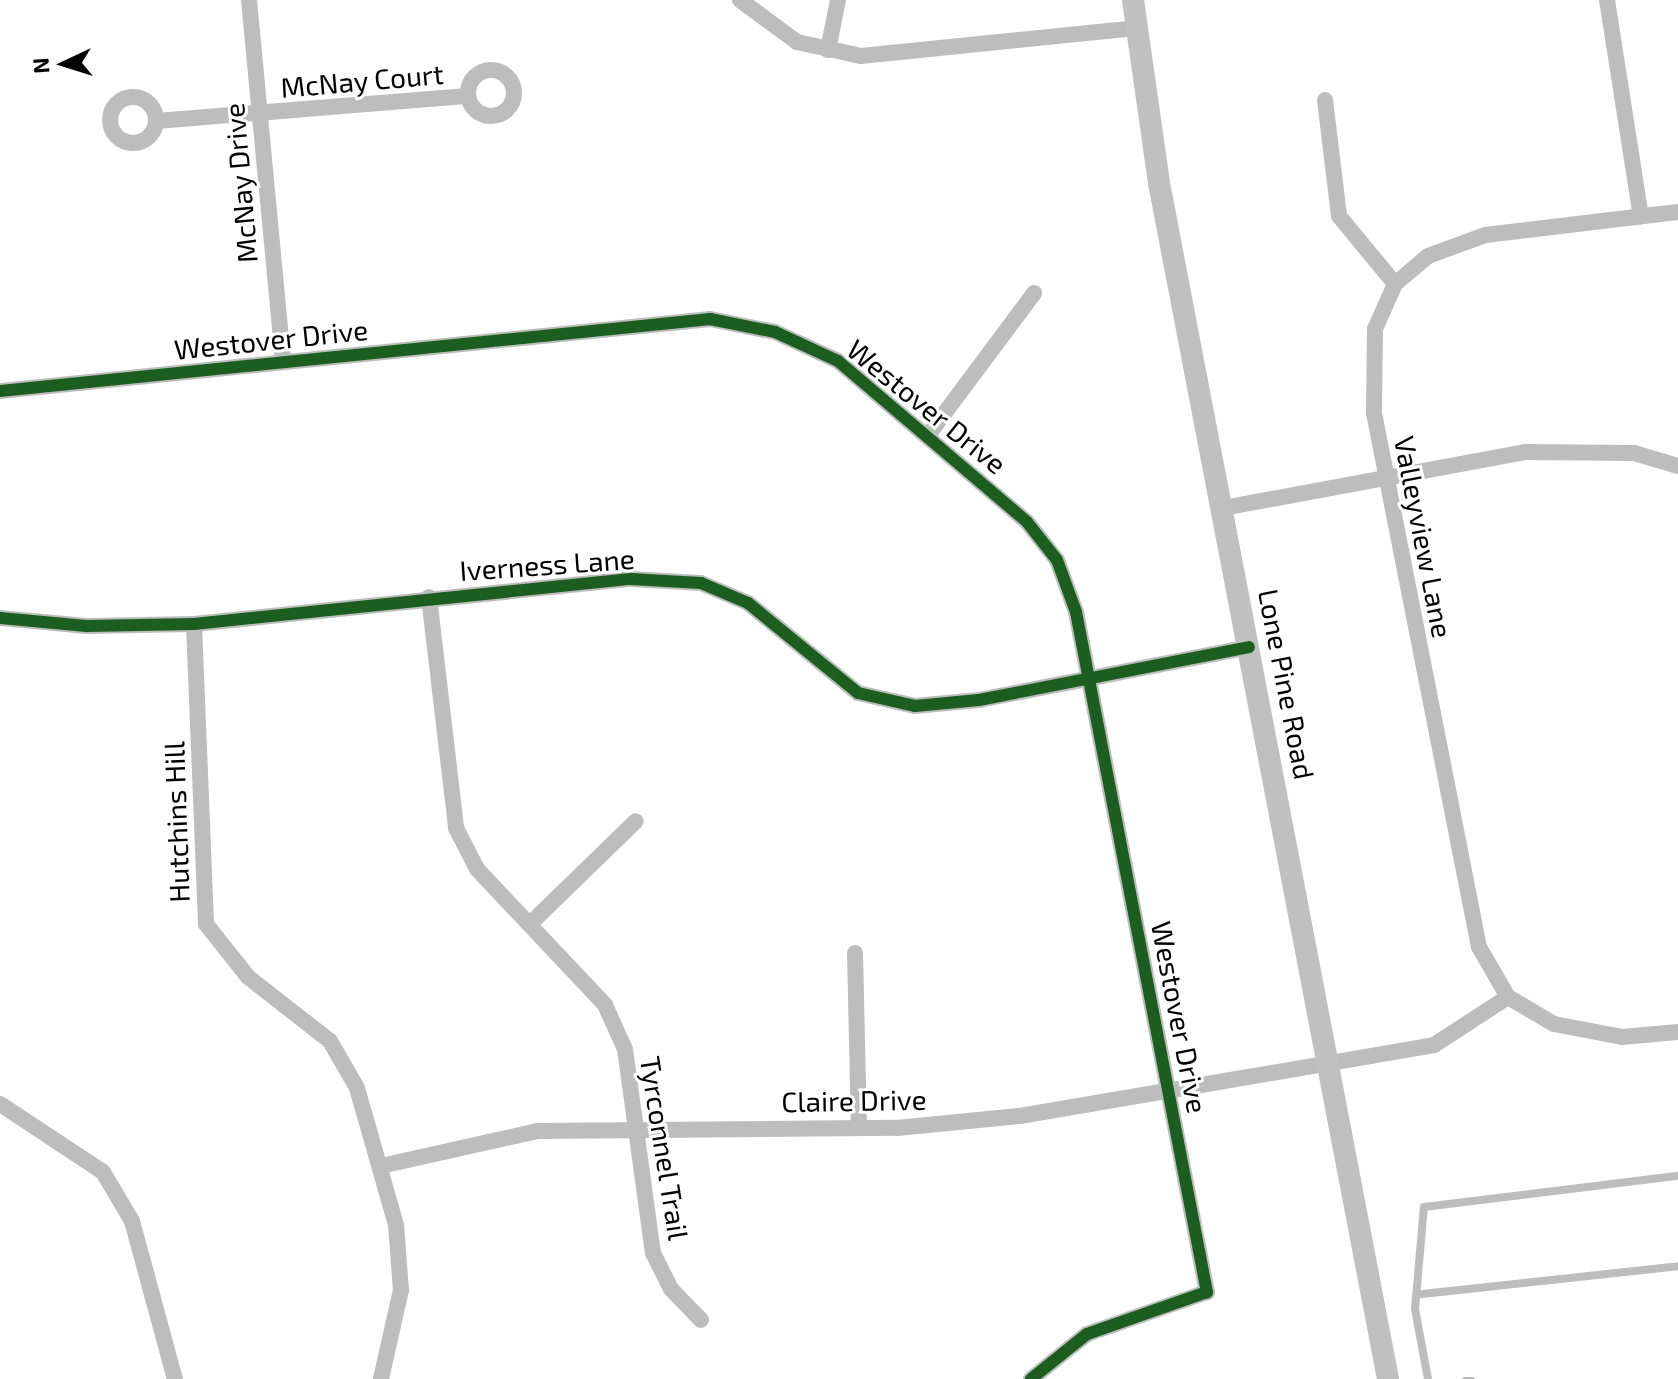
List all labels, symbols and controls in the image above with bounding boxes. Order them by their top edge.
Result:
north arrow [24,24,104,104]
street label: McNay Court [279,56,445,104]
text: N [27,57,54,75]
street label: McNay Drive [216,101,264,265]
street label: Westover Drive [172,312,370,366]
street label: Westover Drive [841,331,1013,481]
street label: Valleyview Lane [1388,433,1460,641]
street label: Iverness Lane [458,541,636,587]
street label: Lone Pine Road [1252,586,1322,782]
street label: Hutchins Hill [156,741,196,903]
street label: Westover Drive [1145,918,1215,1116]
street label: Tyrconnel Trail [634,1053,696,1243]
street label: Claire Drive [781,1082,927,1118]

